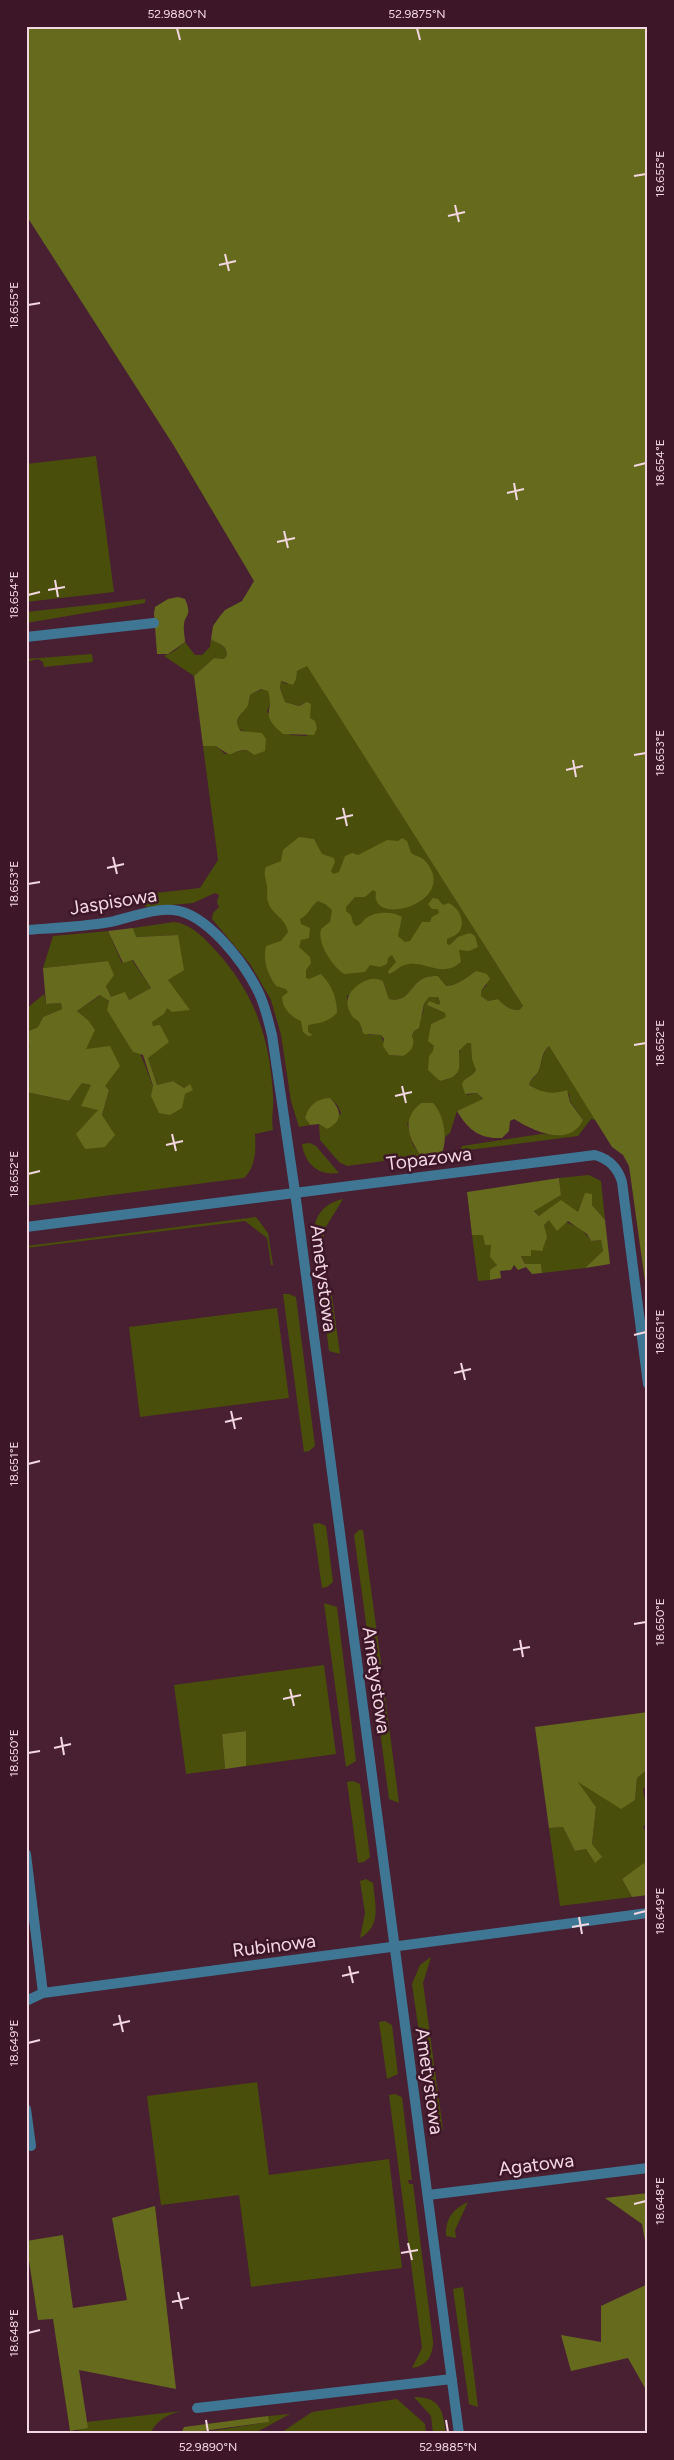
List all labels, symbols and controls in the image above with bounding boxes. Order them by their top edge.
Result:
text: 52.9880°N [147,7,207,21]
text: 52.9875°N [388,7,446,21]
text: 18.655°E [653,151,667,197]
text: 18.655°E [7,282,21,328]
text: 18.654°E [653,439,667,487]
text: 18.654°E [7,571,21,619]
text: 18.653°E [653,730,667,776]
text: 18.653°E [7,861,21,907]
street label: Jaspisowa [68,883,158,920]
text: 18.652°E [653,1020,667,1066]
street label: Topazowa [385,1142,473,1175]
text: 18.652°E [7,1151,21,1197]
street label: Ametystowa [306,1223,341,1333]
text: 18.651°E [653,1309,667,1355]
text: 18.651°E [7,1441,21,1487]
text: 18.650°E [653,1598,667,1646]
street label: Ametystowa [358,1625,395,1735]
text: 18.650°E [7,1729,21,1777]
text: 18.649°E [653,1887,667,1935]
street label: Rubinowa [231,1929,317,1962]
text: 18.649°E [7,2019,21,2067]
street label: Ametystowa [411,2026,448,2136]
street label: Agatowa [497,2148,575,2181]
text: 18.648°E [653,2177,667,2225]
text: 18.648°E [7,2309,21,2357]
text: 52.9890°N [179,2440,237,2454]
text: 52.9885°N [419,2440,477,2454]

